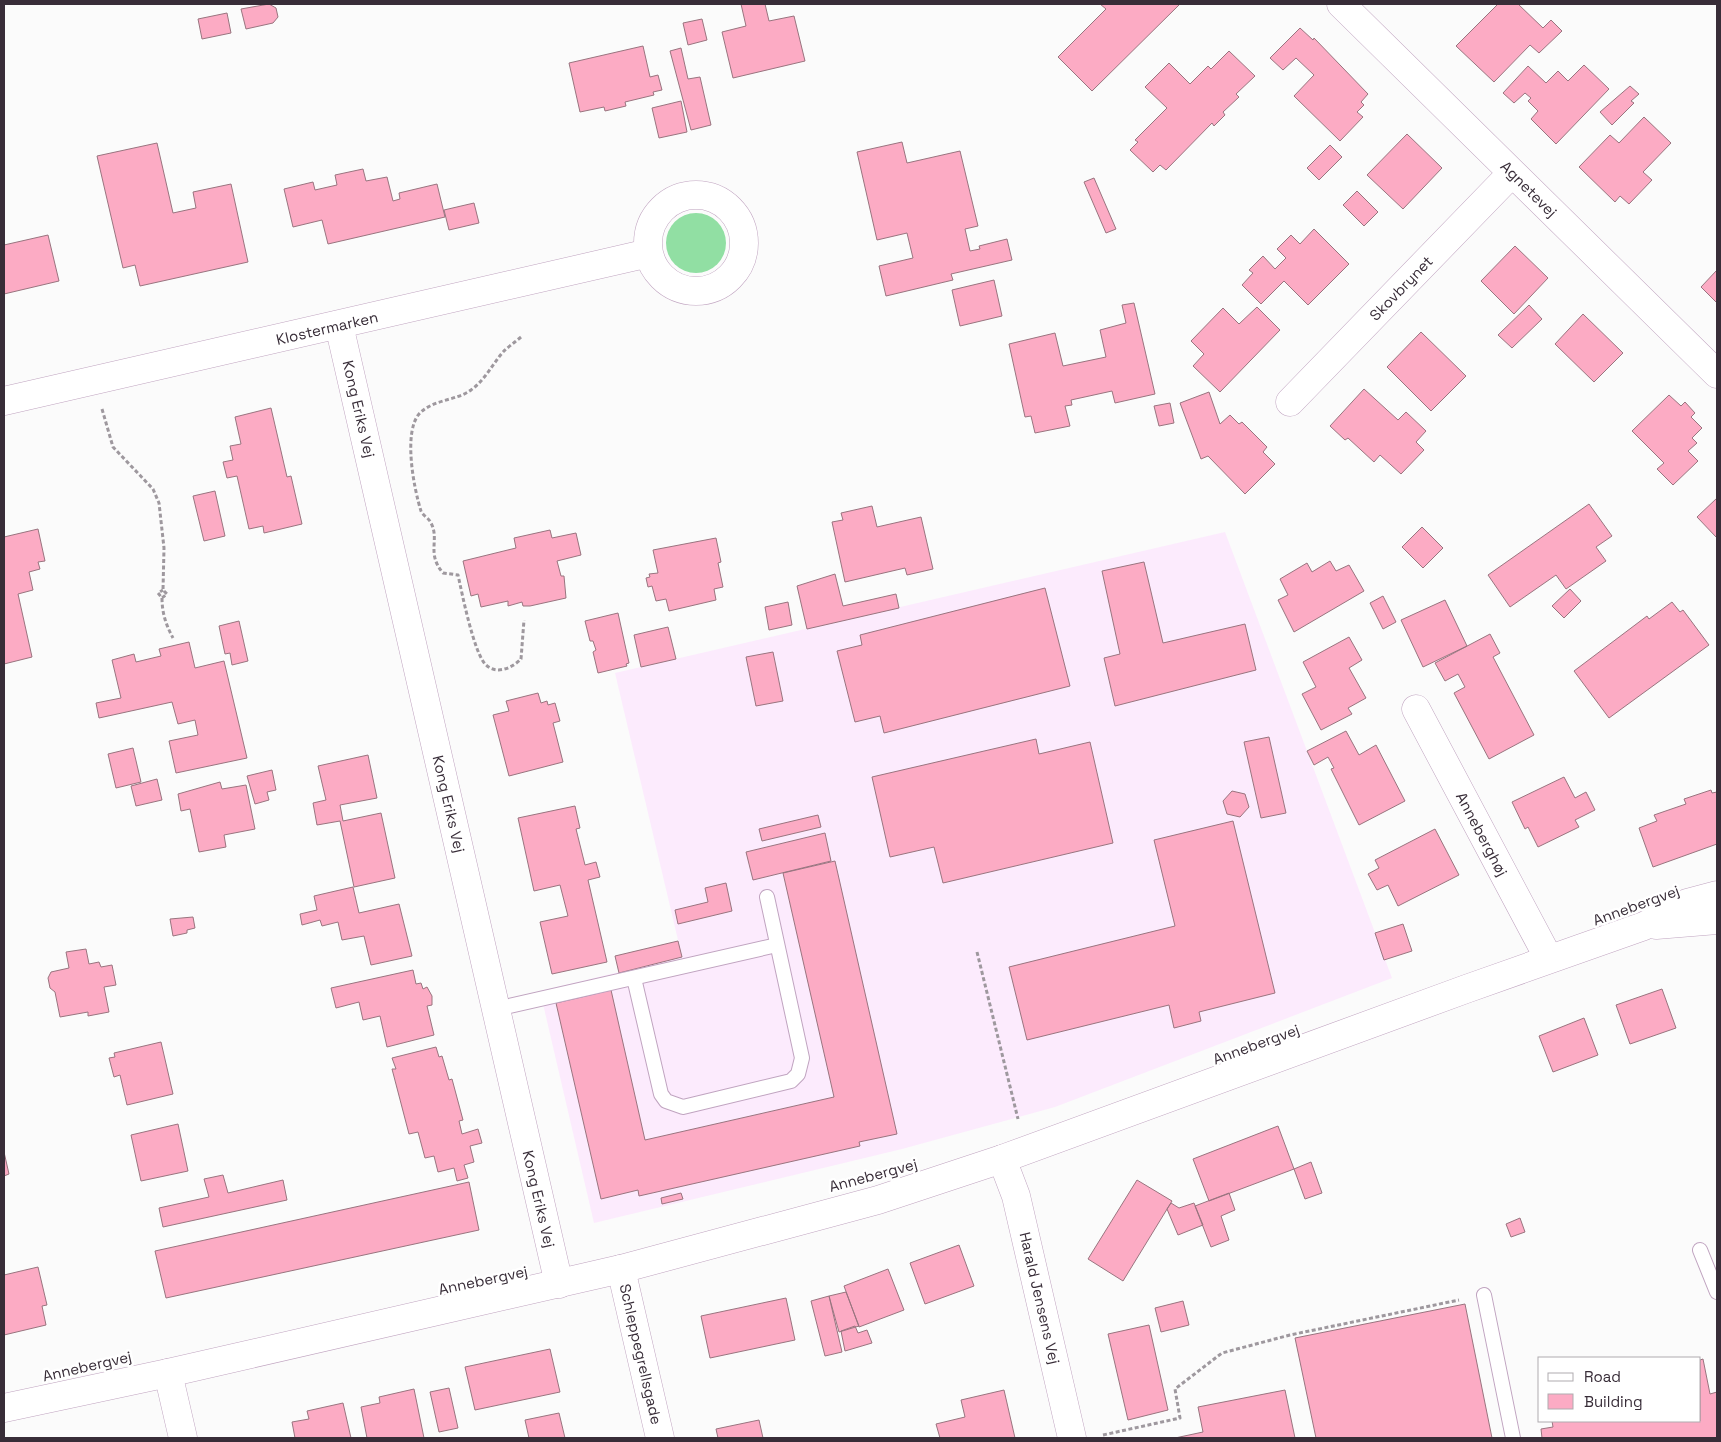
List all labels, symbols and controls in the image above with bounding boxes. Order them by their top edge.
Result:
street label: Agnetevej [1497,157,1561,221]
street label: Skovbrynet [1365,251,1437,324]
street label: Klostermarken [274,307,380,349]
street label: Kong Eriks Vej [339,358,379,460]
street label: Kong Eriks Vej [429,753,469,855]
street label: Anneberghøj [1452,789,1512,879]
street label: Annebergvej [1590,881,1682,929]
street label: Annebergvej [1210,1020,1302,1068]
street label: Kong Eriks Vej [519,1148,559,1250]
street label: Annebergvej [827,1154,919,1196]
street label: Harald Jensens Vej [1016,1230,1064,1366]
street label: Annebergvej [437,1261,529,1299]
street label: Schleppegrellsgade [616,1282,666,1426]
street label: Annebergvej [41,1347,133,1385]
legend [1538,1357,1701,1422]
text: Road [1584,1367,1621,1386]
text: Building [1584,1392,1643,1411]

